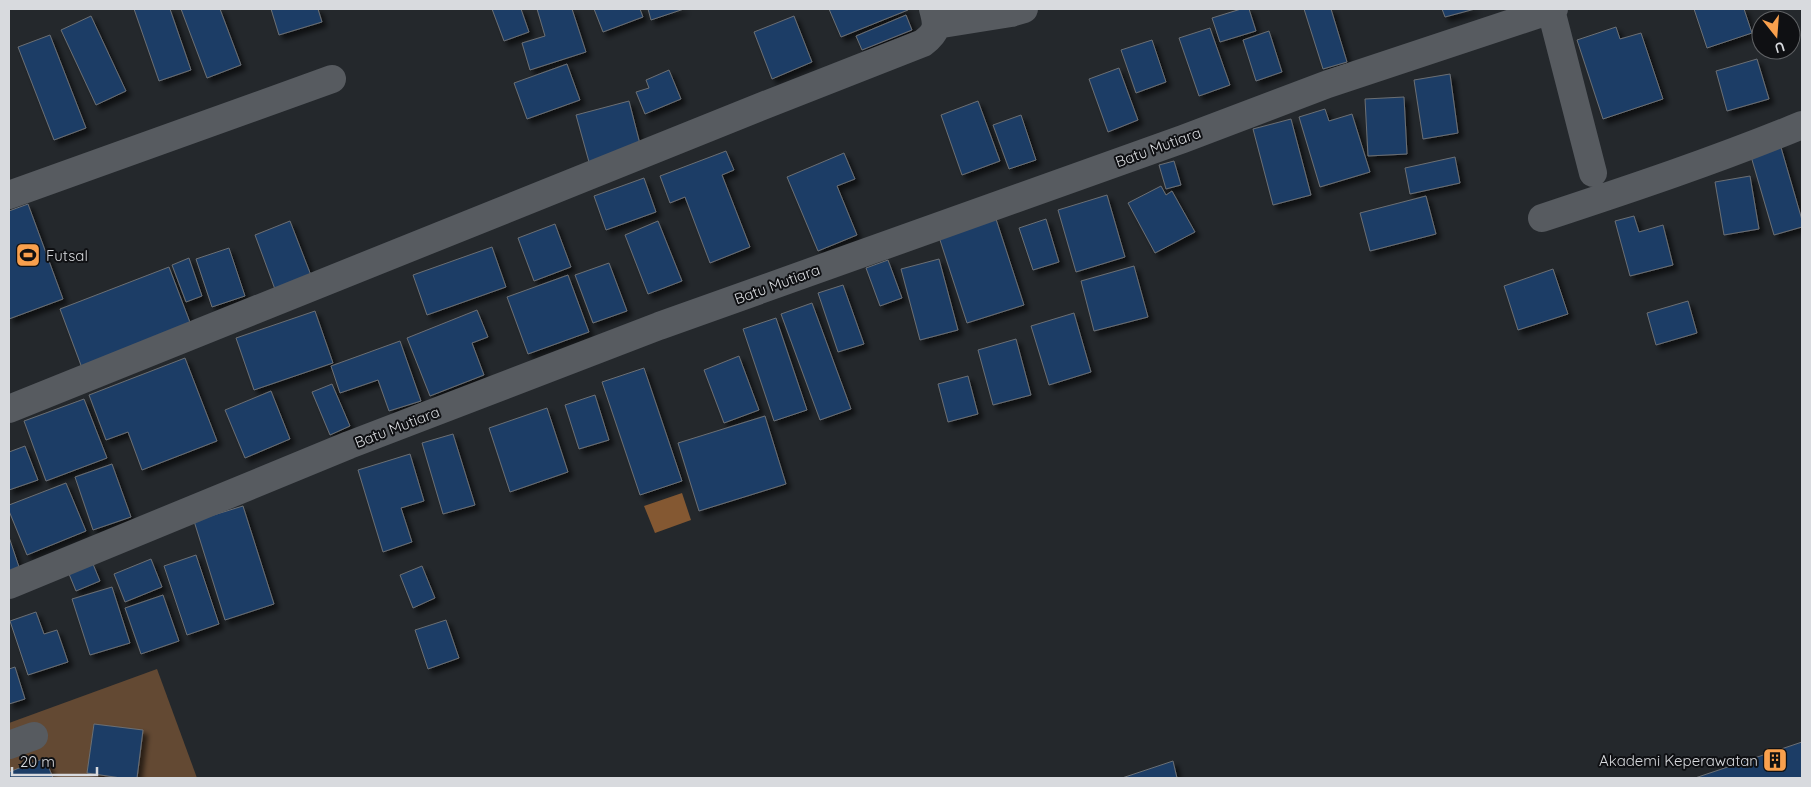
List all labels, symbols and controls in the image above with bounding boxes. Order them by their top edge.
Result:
north arrow [1751,10,1801,60]
text: U [1772,37,1787,57]
street label: Batu Mutiara [1113,123,1203,171]
sports icon: Futsal [15,242,41,268]
place label: Futsal [46,246,88,265]
street label: Batu Mutiara [732,260,822,308]
street label: Batu Mutiara [352,402,442,452]
scale bar [12,744,98,776]
building icon: Akademi Keperawatan [1762,747,1788,773]
place label: Akademi Keperawatan [1599,751,1758,770]
text: 20 m [20,752,55,771]

